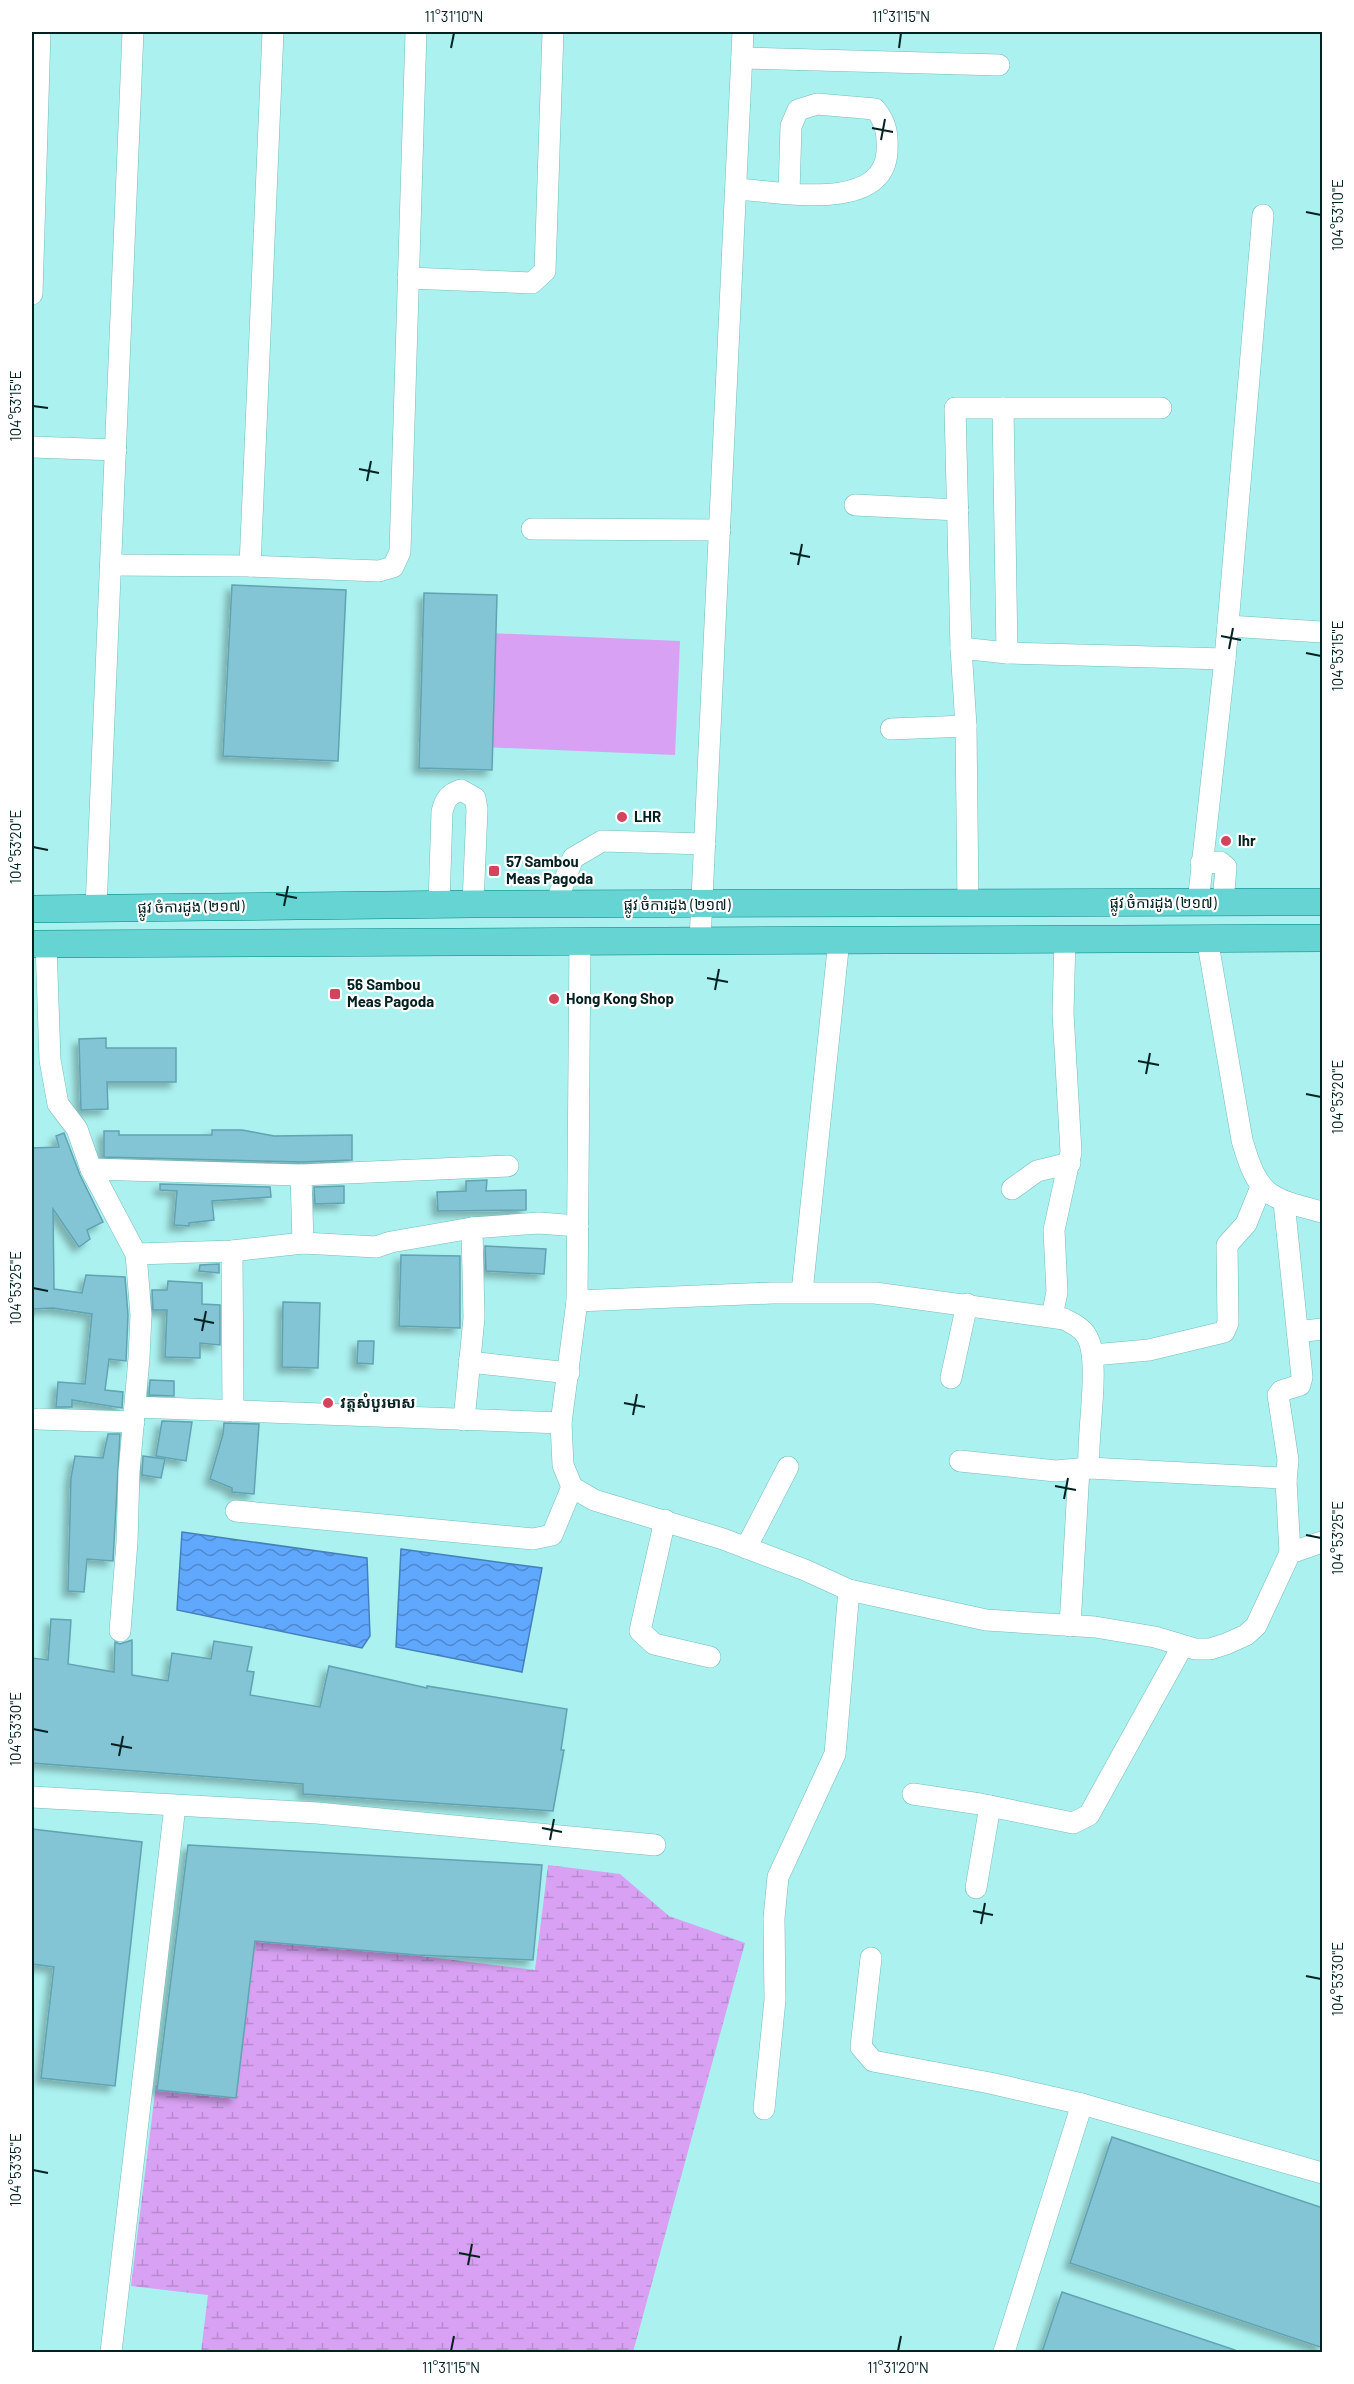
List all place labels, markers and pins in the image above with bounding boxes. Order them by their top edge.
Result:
place label: LHR [634,807,661,825]
marker: LHR [615,810,629,824]
place label: lhr [1238,831,1256,849]
marker: lhr [1219,834,1233,848]
place label: 57 Sambou Meas Pagoda [506,852,593,887]
marker: 57 Sambou Meas Pagoda [487,864,501,878]
place label: 56 Sambou Meas Pagoda [347,975,434,1010]
marker: 56 Sambou Meas Pagoda [328,987,342,1001]
place label: Hong Kong Shop [566,989,674,1007]
marker: Hong Kong Shop [547,992,561,1006]
place label: វត្តសំបួរមាស [340,1392,416,1412]
marker: វត្តសំបួរមាស [321,1396,335,1410]

